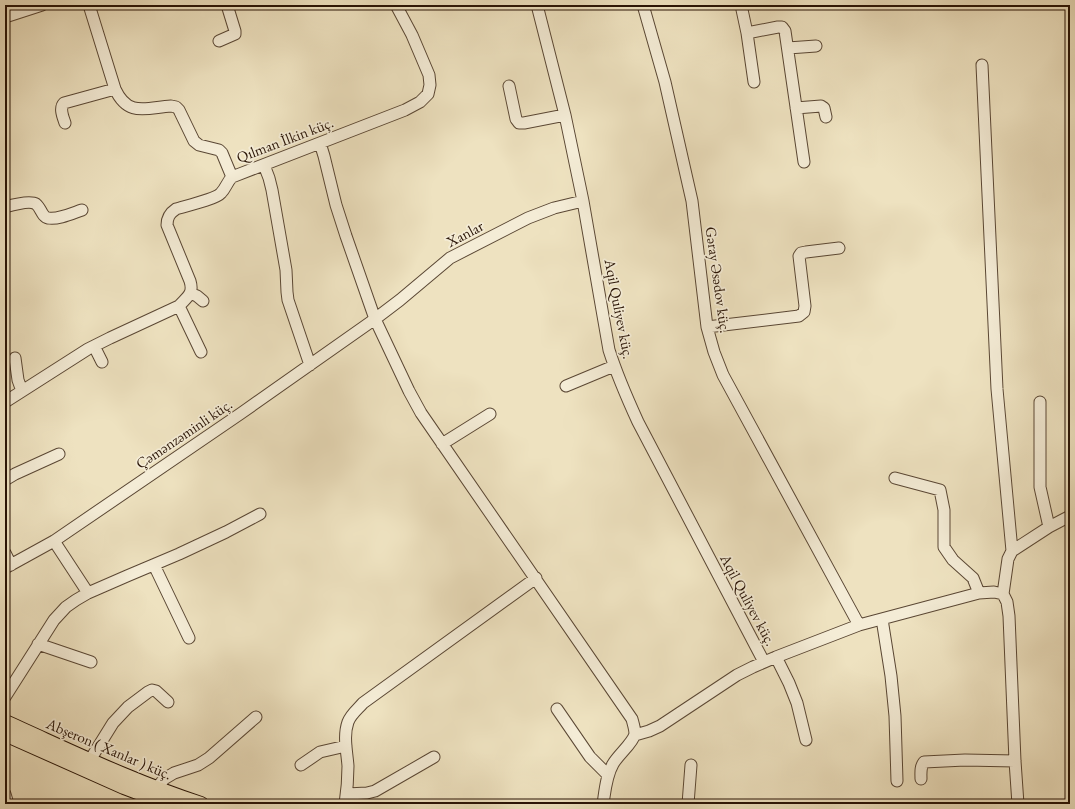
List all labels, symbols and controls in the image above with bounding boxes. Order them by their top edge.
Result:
street label: Qılman İlkin küç. [234,112,336,167]
street label: Xanlar [442,216,486,252]
street label: Gəray Əsədov küç. [702,226,735,334]
street label: Aqil Quliyev küç. [600,256,638,360]
street label: Çəmənzəminli küç. [132,394,236,473]
street label: Aqil Quliyev küç. [716,550,781,649]
street label: Abşeron ( Xanlar ) küç. [43,713,175,784]

